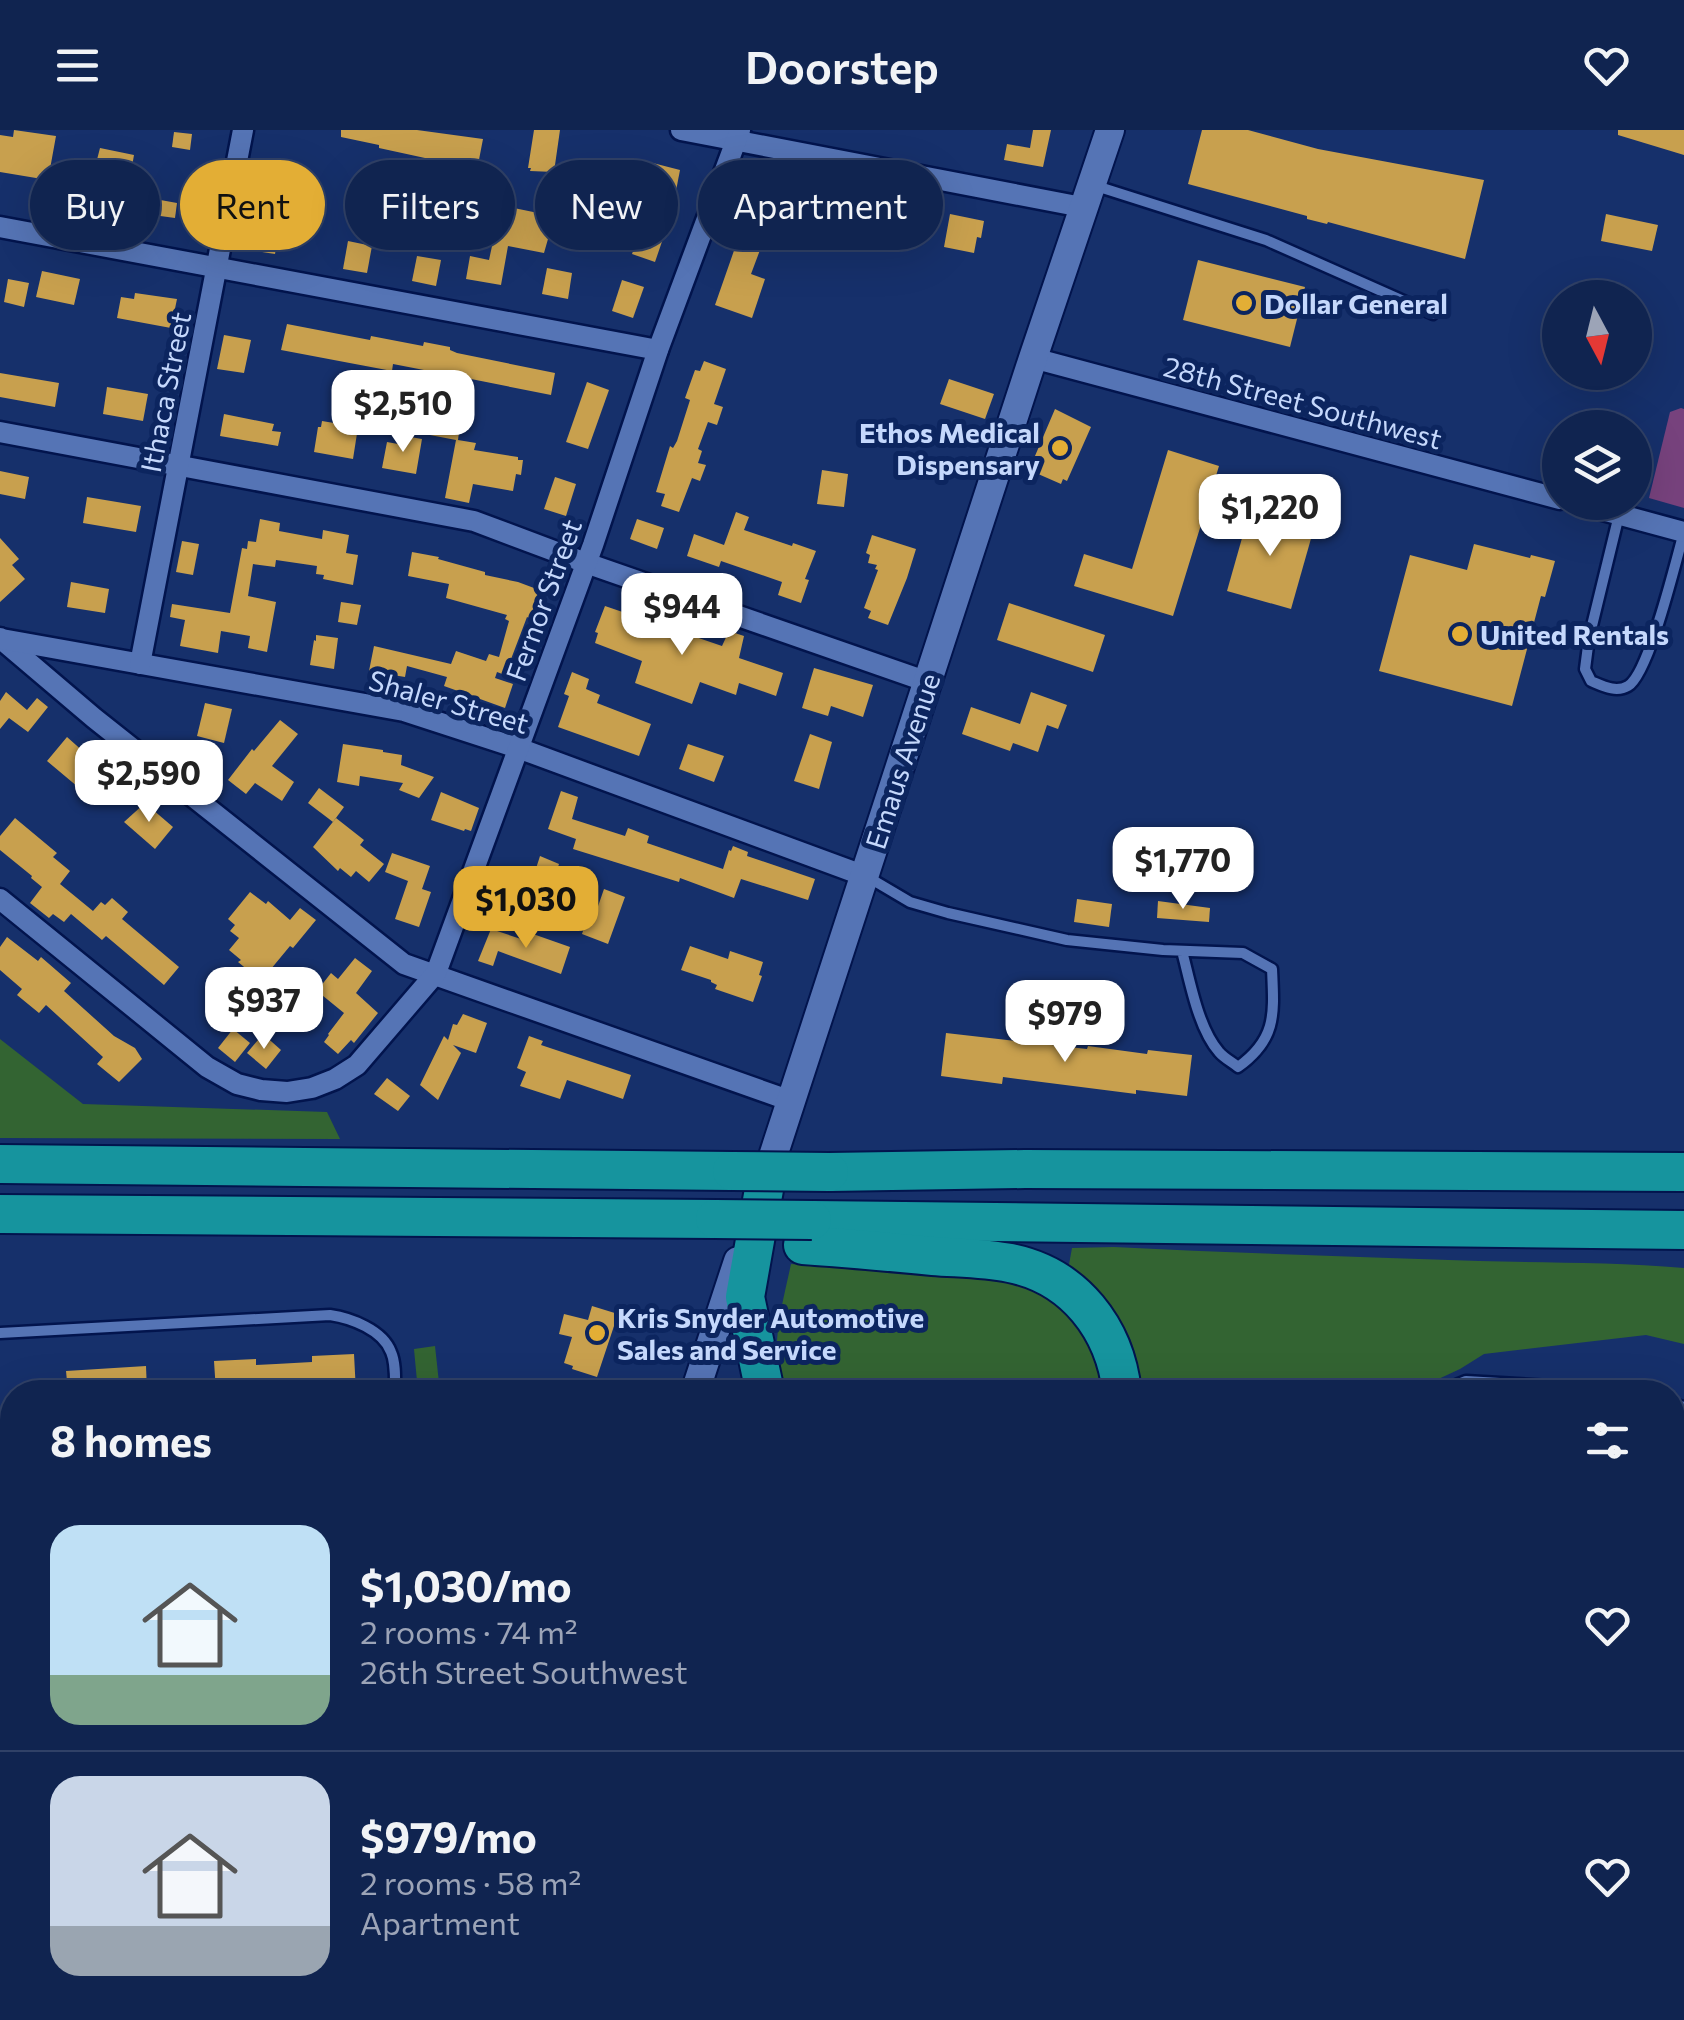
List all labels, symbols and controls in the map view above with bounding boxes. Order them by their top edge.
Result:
icon: menu [50,38,105,93]
text: Doorstep [745,38,939,93]
icon: heart [1579,38,1634,93]
chip: Buy [30,160,160,250]
chip: Rent [180,160,325,250]
chip: Filters [345,160,515,250]
chip: New [535,160,678,250]
chip: Apartment [698,160,943,250]
north arrow [1542,280,1652,390]
map controls [1542,280,1652,520]
place label: Dollar General [1264,286,1448,320]
marker: Dollar General [1233,292,1255,314]
street label: Ithaca Street [133,309,197,475]
street label: 28th Street Southwest [1160,348,1446,456]
pin: $2,510 [322,370,484,455]
text: $2,510 [354,382,453,422]
button: layers [1542,410,1652,520]
place label: Ethos Medical Dispensary [859,415,1040,481]
marker: Ethos Medical Dispensary [1049,437,1071,459]
pin: $1,220 [1189,474,1351,559]
text: $1,220 [1221,486,1319,526]
street label: Fernor Street [498,514,588,686]
pin: $944 [623,573,741,658]
text: $944 [643,585,721,625]
place label: United Rentals [1480,617,1669,651]
marker: United Rentals [1449,623,1471,645]
street label: Shaler Street [365,662,533,740]
street label: Emaus Avenue [858,669,946,853]
pin: $2,590 [68,740,230,825]
text: $2,590 [97,752,201,792]
pin: $1,770 [1102,827,1264,912]
text: $1,770 [1135,839,1231,879]
pin: $1,030 [445,866,607,951]
text: $1,030 [475,878,577,918]
pin: $937 [205,967,323,1052]
text: $937 [227,979,301,1019]
pin: $979 [1006,980,1124,1065]
text: $979 [1028,992,1102,1032]
place label: Kris Snyder Automotive Sales and Service [617,1300,924,1366]
marker: Kris Snyder Automotive Sales and Service [586,1322,608,1344]
icon: filters [1580,1413,1635,1468]
text: 8 homes [50,1414,212,1466]
text: $1,030/mo [360,1559,572,1611]
icon: home [130,1565,250,1685]
icon: heart [1580,1598,1635,1653]
text: 2 rooms · 74 m² [360,1611,578,1651]
text: 26th Street Southwest [360,1651,688,1691]
text: $979/mo [360,1810,537,1862]
icon: home [130,1816,250,1936]
icon: heart [1580,1849,1635,1904]
text: 2 rooms · 58 m² [360,1862,581,1902]
text: Apartment [360,1902,520,1942]

